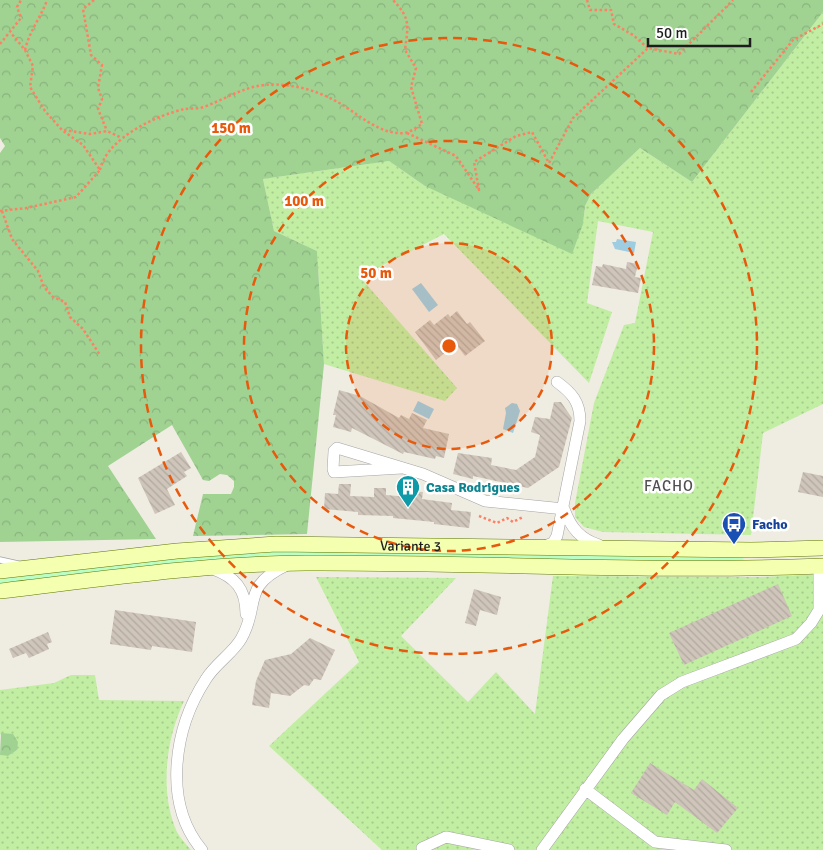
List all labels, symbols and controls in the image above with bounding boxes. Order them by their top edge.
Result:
scale bar [648,15,750,47]
text: 50 m [656,24,687,42]
text: 150 m [211,119,251,137]
text: 100 m [284,192,324,210]
text: 50 m [360,264,392,282]
centre of rings [440,337,458,355]
building icon: Casa Rodrigues [395,474,421,508]
district label: FACHO [644,477,694,495]
place label: Casa Rodrigues [426,479,520,496]
bus stop icon: Facho [721,511,747,545]
place label: Facho [752,516,788,533]
street label: Variante 3 [380,537,441,555]

